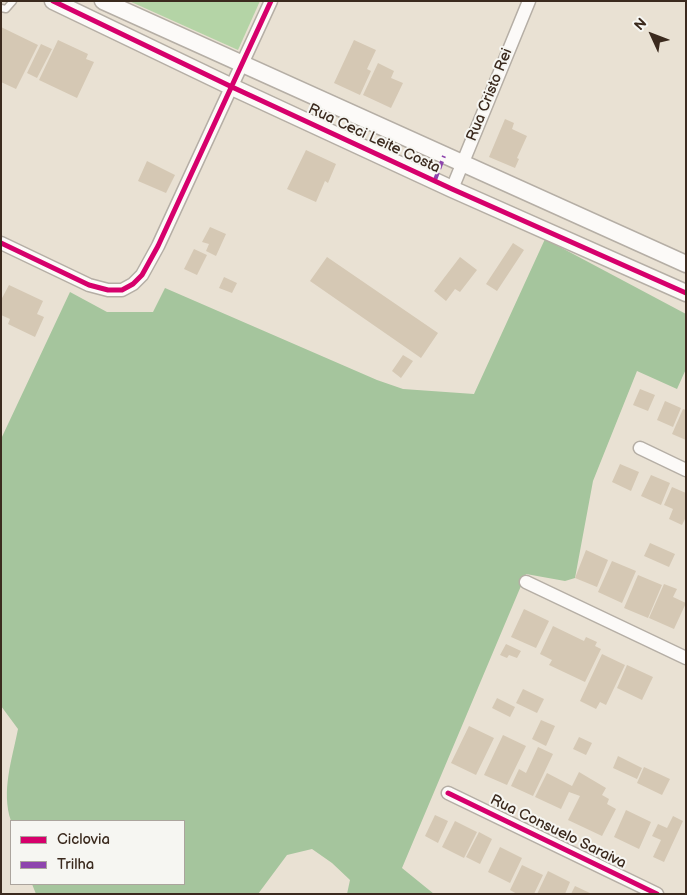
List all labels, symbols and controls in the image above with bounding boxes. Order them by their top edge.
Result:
north arrow [627,10,677,60]
text: N [631,15,650,34]
street label: Rua Cristo Rei [463,46,517,144]
street label: Rua Ceci Leite Costa [305,101,443,177]
street label: Rua Consuelo Saraiva [487,791,629,873]
legend [10,820,185,885]
text: Ciclovia [57,830,110,849]
text: Trilha [57,855,94,874]

